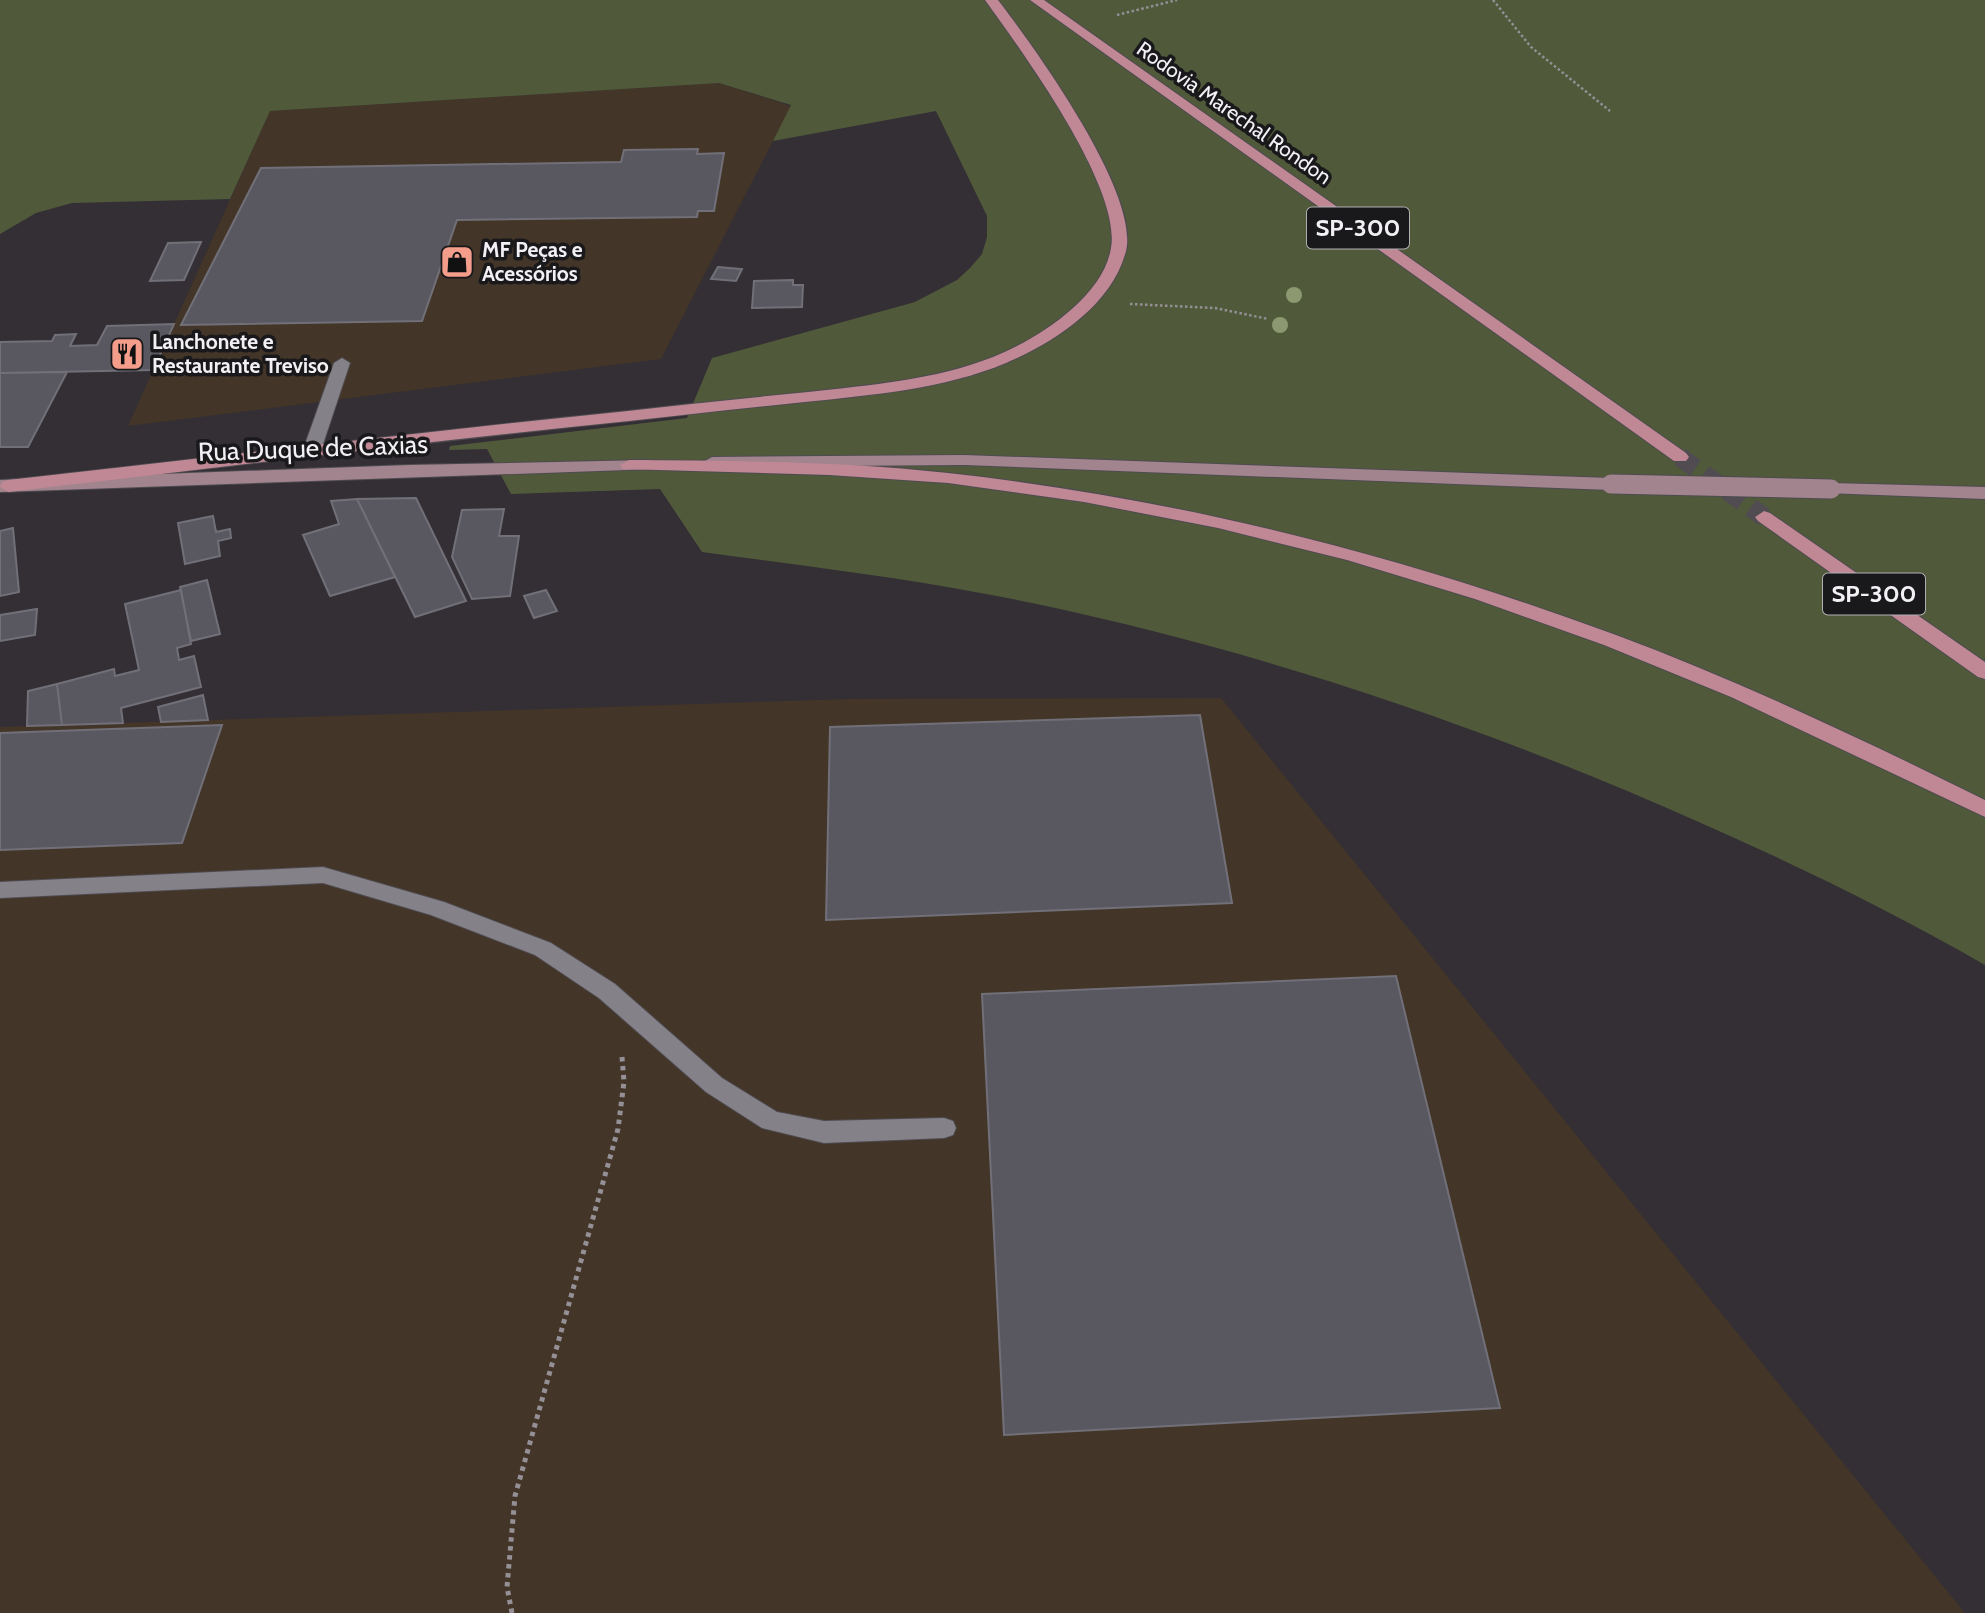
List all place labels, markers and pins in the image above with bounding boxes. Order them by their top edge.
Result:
place label: MF Peças e Acessórios [482,237,583,286]
shop icon: MF Peças e Acessórios [438,243,476,281]
place label: Lanchonete e Restaurante Treviso [152,329,329,378]
restaurant icon: Lanchonete e Restaurante Treviso [108,335,146,373]

